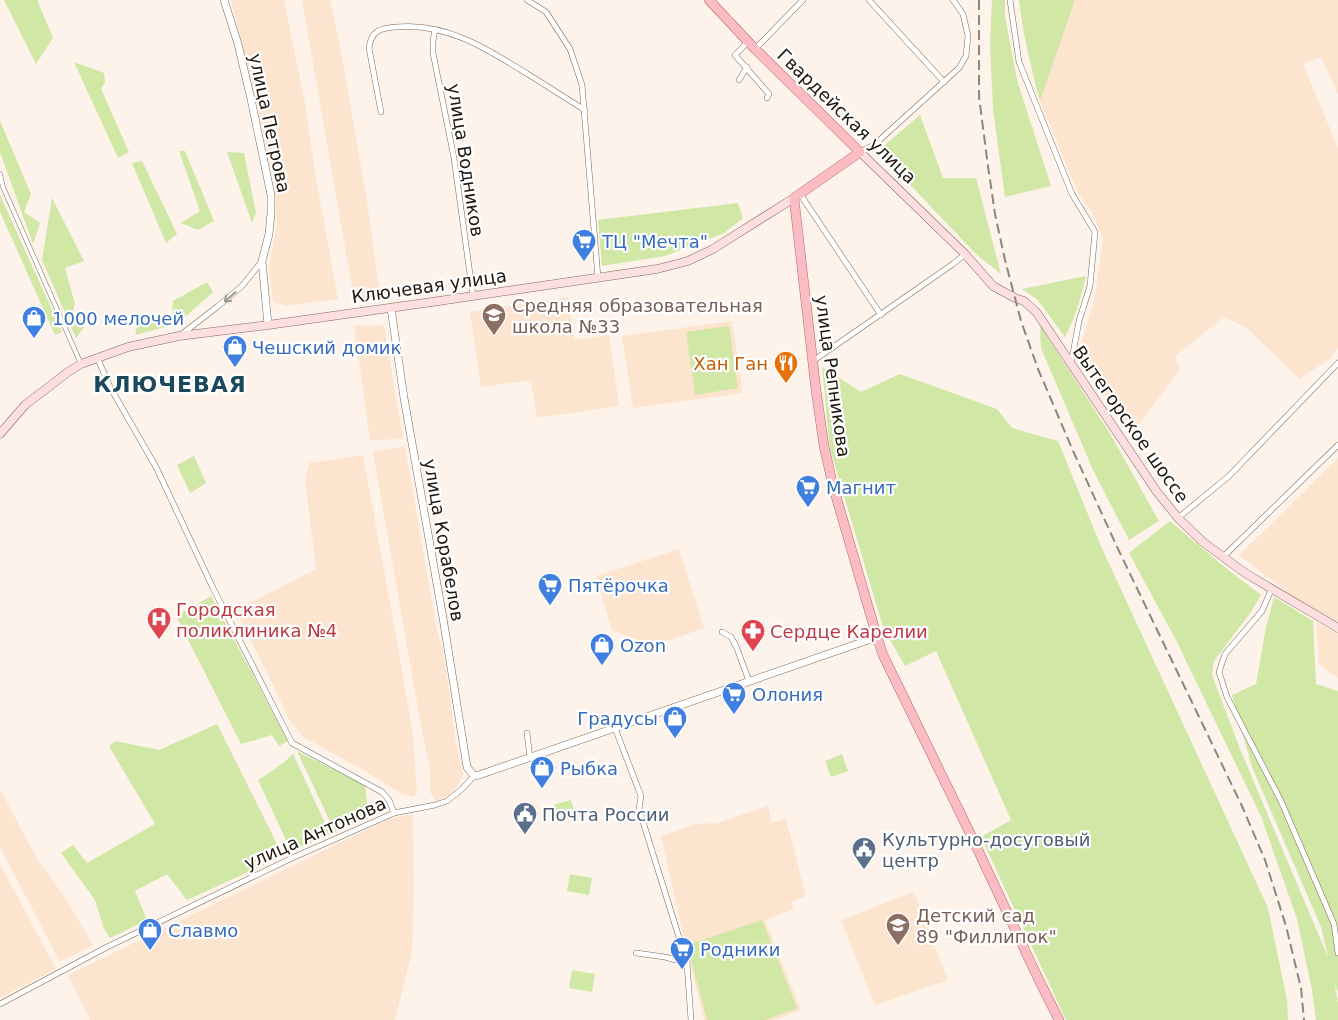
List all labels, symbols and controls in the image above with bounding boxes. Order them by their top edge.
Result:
street label: Гвардейская улица [773,44,921,188]
street label: улица Петрова [245,51,295,195]
street label: улица Водников [444,82,488,238]
supermarket icon: ТЦ "Мечта" [571,228,597,262]
place label: ТЦ "Мечта" [601,231,708,252]
street label: Ключевая улица [350,265,508,307]
one-way arrow [223,292,236,303]
street label: улица Репникова [811,294,855,458]
place label: Средняя образовательная школа №33 [512,295,763,337]
school or university icon: Средняя образовательная школа №33 [481,302,507,336]
shop icon: 1000 мелочей [21,305,47,339]
place label: 1000 мелочей [52,308,184,329]
shop icon: Чешский домик [222,334,248,368]
place label: Чешский домик [252,337,402,358]
street label: Вытегорское шоссе [1069,341,1193,507]
restaurant icon: Хан Ган [773,350,799,384]
place label: Хан Ган [693,353,768,374]
district label: КЛЮЧЕВАЯ [93,372,247,397]
street label: улица Корабелов [419,457,469,623]
supermarket icon: Магнит [795,474,821,508]
place label: Магнит [826,477,896,498]
supermarket icon: Пятёрочка [537,572,563,606]
place label: Пятёрочка [568,575,669,596]
place label: Городская поликлиника №4 [176,599,337,641]
hospital icon: Городская поликлиника №4 [146,606,172,640]
pharmacy icon: Сердце Карелии [740,618,766,652]
place label: Сердце Карелии [770,621,928,642]
shop icon: Ozon [589,632,615,666]
place label: Ozon [620,635,666,656]
supermarket icon: Олония [721,681,747,715]
place label: Олония [752,684,823,705]
shop icon: Градусы [662,705,688,739]
place label: Градусы [577,708,658,729]
shop icon: Рыбка [529,755,555,789]
place label: Рыбка [560,758,618,779]
street label: улица Антонова [241,792,389,874]
public building icon: Почта России [512,801,538,835]
place label: Почта России [542,804,669,825]
place label: Культурно-досуговый центр [882,829,1090,871]
public building icon: Культурно-досуговый центр [851,836,877,870]
place label: Детский сад 89 "Филлипок" [916,905,1057,947]
school or university icon: Детский сад 89 "Филлипок" [885,912,911,946]
shop icon: Славмо [137,917,163,951]
place label: Славмо [168,920,238,941]
supermarket icon: Родники [669,936,695,970]
place label: Родники [700,939,780,960]

